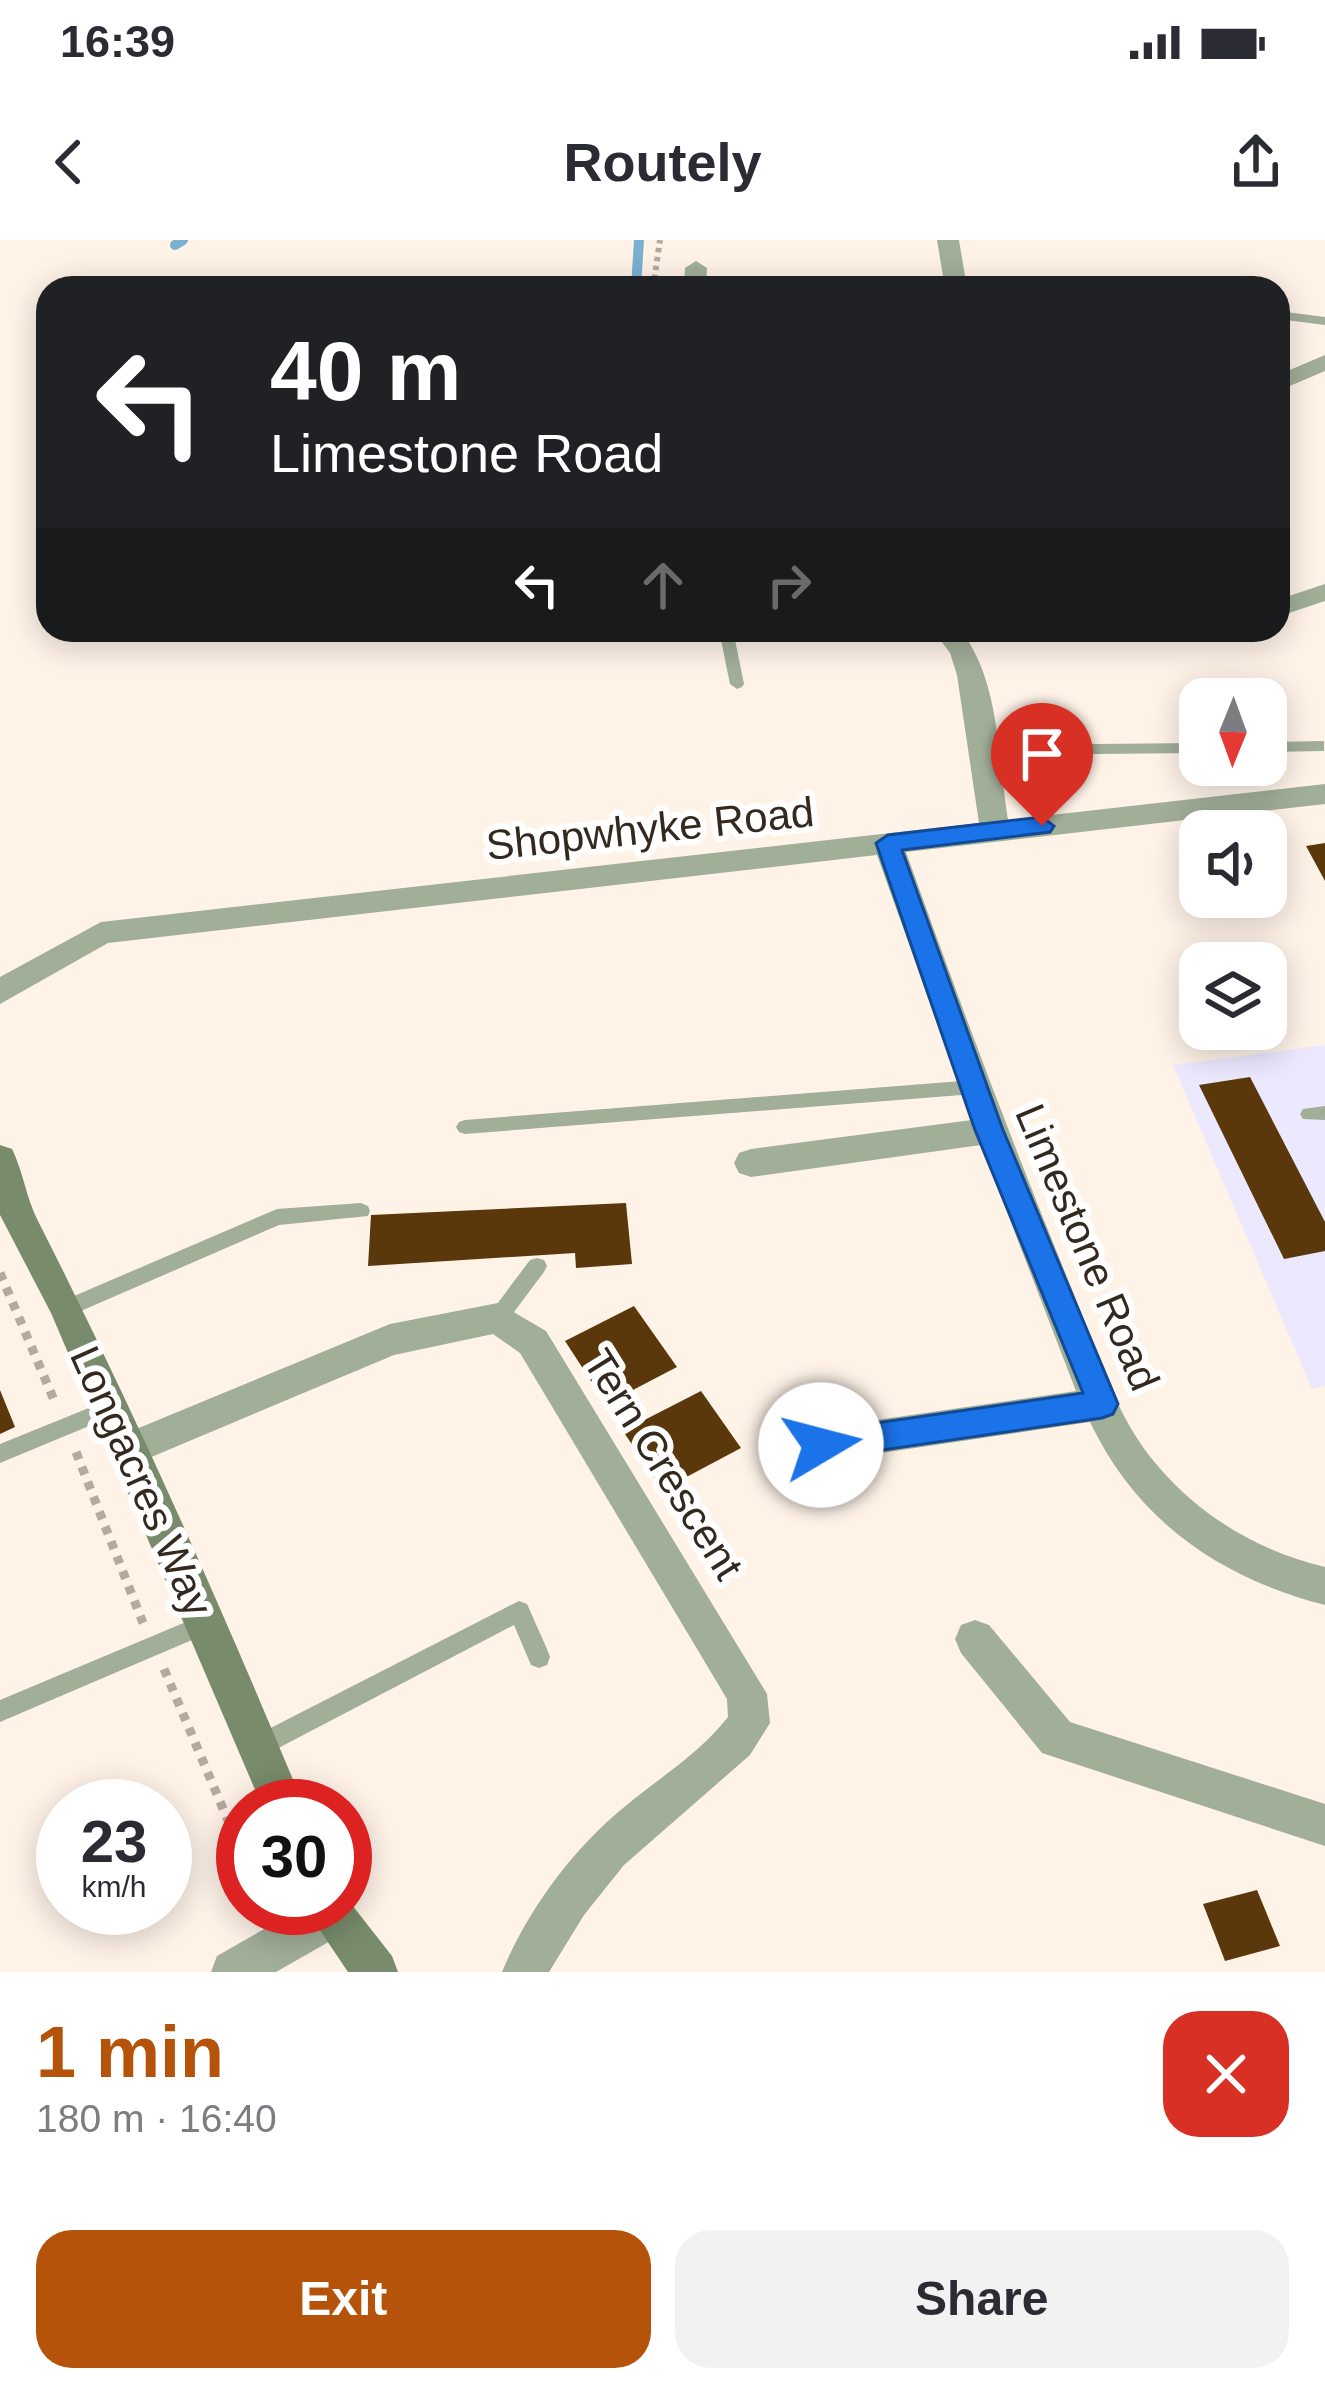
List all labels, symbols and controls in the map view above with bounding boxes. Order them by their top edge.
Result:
text: 16:39 [60,16,175,67]
icon: back [36,129,102,195]
icon: share [1223,129,1289,195]
text: Routely [563,132,762,192]
icon: left [72,324,228,480]
text: 40 m [270,324,461,418]
text: Limestone Road [270,423,663,483]
icon: left [504,552,570,618]
icon: ahead [630,552,696,618]
icon: right [756,552,822,618]
north arrow [1179,678,1287,786]
map controls [1179,678,1287,1050]
pin [991,703,1093,826]
icon: arrive [1009,721,1075,787]
street label: Shopwhyke Road [484,788,816,869]
button: sound [1179,810,1287,918]
button: layers [1179,942,1287,1050]
street label: Limestone Road [1006,1097,1169,1397]
street label: Longacres Way [61,1339,222,1623]
street label: Tern Crescent [574,1341,753,1588]
position arrow [758,1382,884,1508]
speed limit sign: 30 [216,1779,372,1935]
text: 23 [81,1808,147,1875]
text: km/h [81,1870,147,1903]
button: close [1163,2011,1289,2137]
text: 1 min [36,2012,224,2092]
text: 180 m · 16:40 [36,2097,277,2140]
button: Exit [36,2230,651,2368]
button: Share [675,2230,1289,2368]

